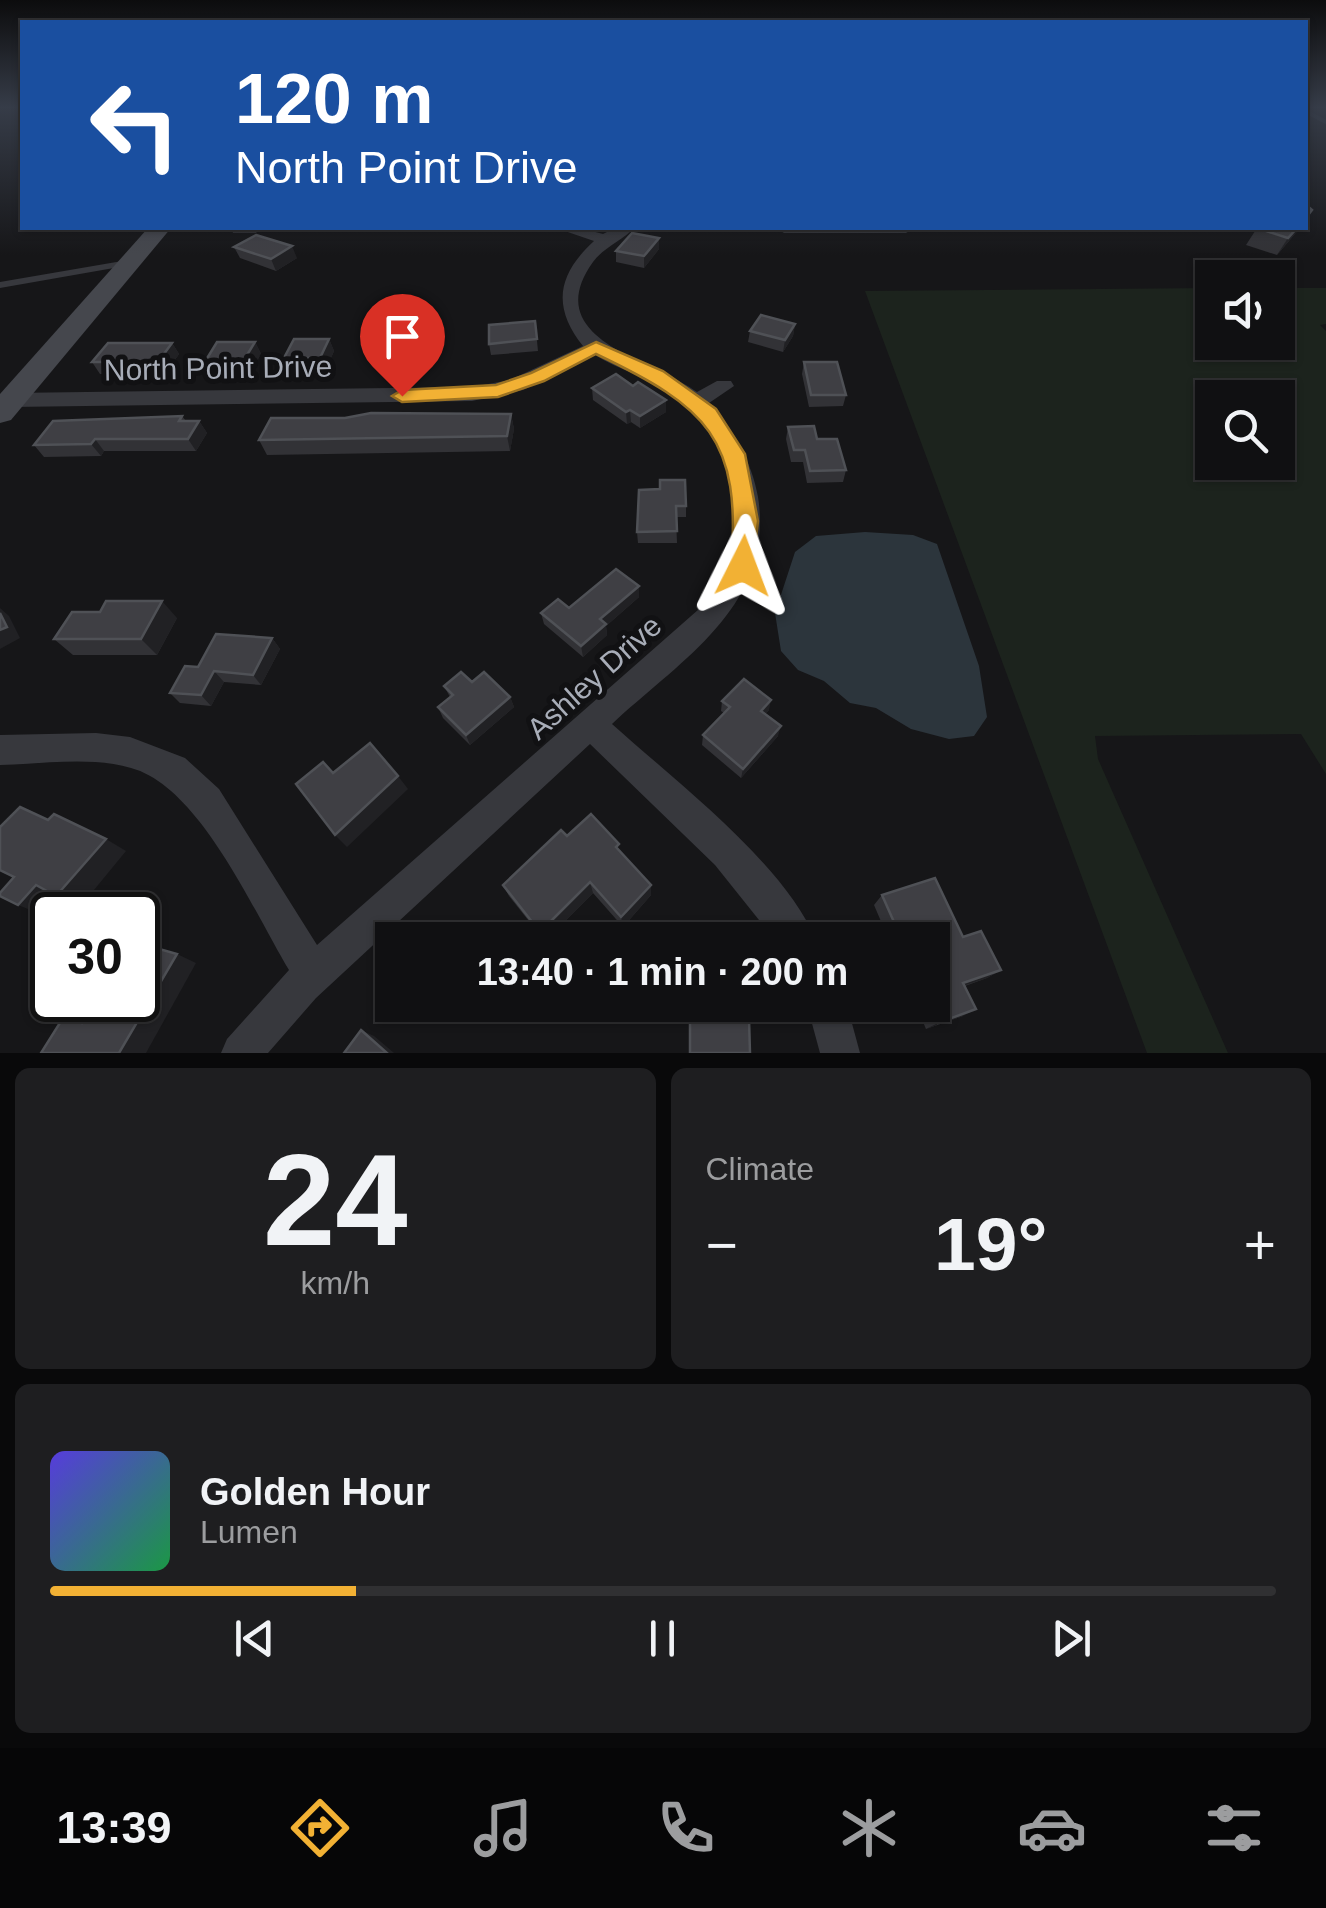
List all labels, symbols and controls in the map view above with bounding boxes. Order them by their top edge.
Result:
icon: left [70,60,200,190]
text: 120 m [235,60,433,138]
text: North Point Drive [235,142,578,193]
map controls [1195,260,1295,480]
button: sound [1195,260,1295,360]
pin [360,294,445,397]
icon: arrive [375,309,430,364]
street label: North Point Drive [104,350,332,386]
button: search [1195,380,1295,480]
position arrow [691,514,795,618]
street label: Ashley Drive [520,608,668,746]
speed limit sign: 30 [30,892,160,1022]
text: 13:40 · 1 min · 200 m [477,951,848,993]
text: 24 [263,1127,408,1273]
text: Climate [706,1151,814,1187]
text: 19° [934,1202,1047,1286]
text: − [706,1214,738,1276]
text: + [1244,1214,1276,1276]
text: km/h [301,1265,370,1301]
text: Golden Hour [200,1471,430,1513]
text: Lumen [200,1514,298,1550]
icon: previous [227,1611,282,1666]
icon: pause [635,1611,690,1666]
icon: next [1044,1611,1099,1666]
icon: directions [285,1793,355,1863]
icon: music [468,1793,538,1863]
icon: phone [651,1793,721,1863]
icon: climate [834,1793,904,1863]
icon: car [1017,1793,1087,1863]
icon: filters [1199,1793,1269,1863]
text: 13:39 [56,1802,172,1853]

